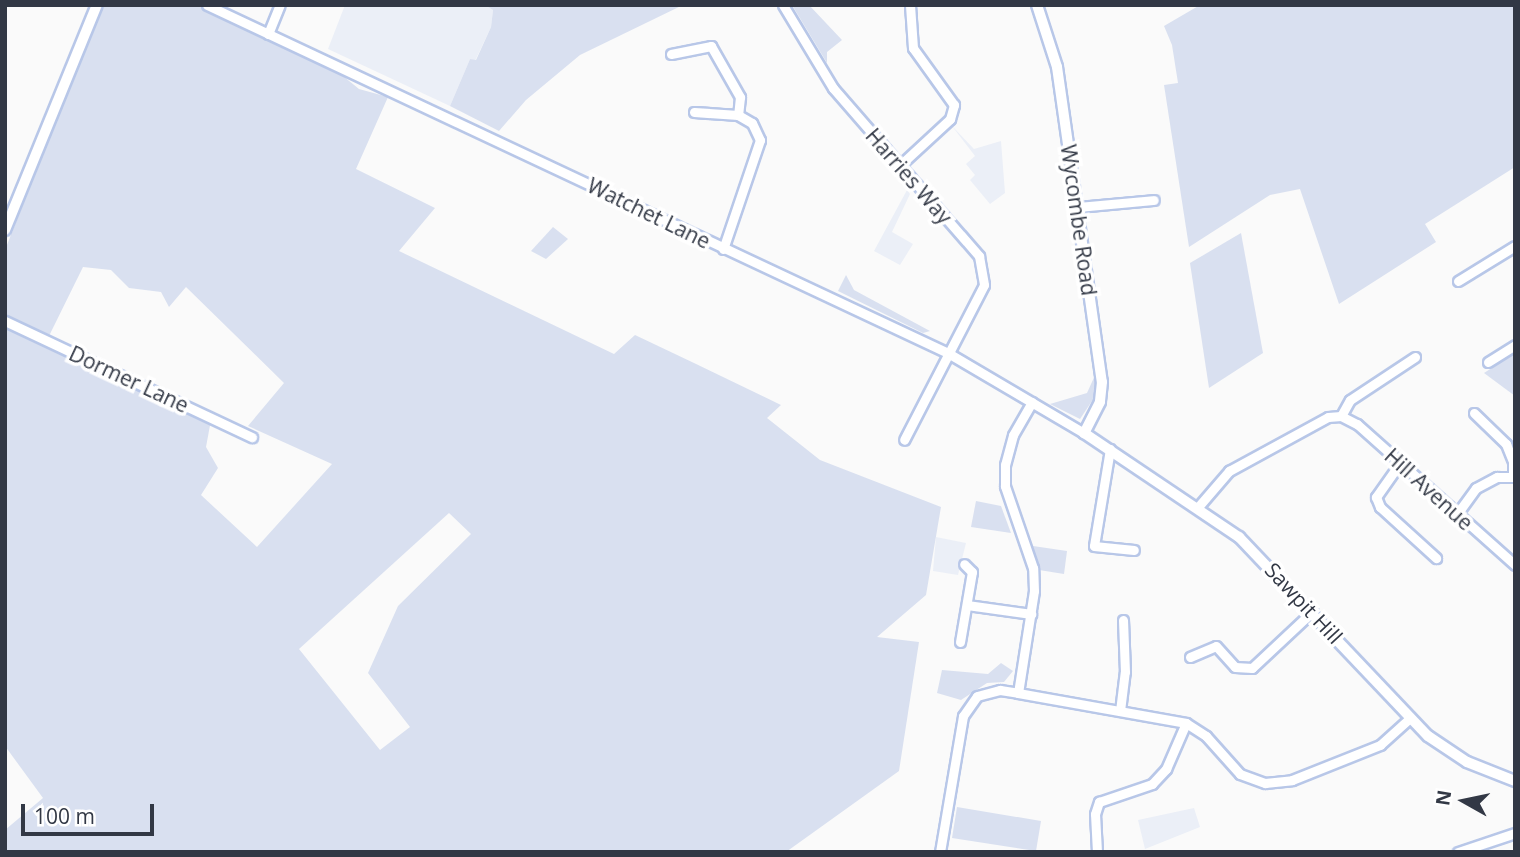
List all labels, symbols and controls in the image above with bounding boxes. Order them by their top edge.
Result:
street label: Harries Way [861,123,957,229]
street label: Wycombe Road [1056,143,1102,297]
street label: Watchet Lane [583,172,715,254]
street label: Dormer Lane [65,340,193,418]
street label: Hill Avenue [1380,443,1478,535]
street label: Sawpit Hill [1260,557,1348,649]
north arrow [1429,766,1499,836]
text: N [1429,788,1457,807]
scale bar [24,790,158,834]
text: 100 m [34,802,95,830]

